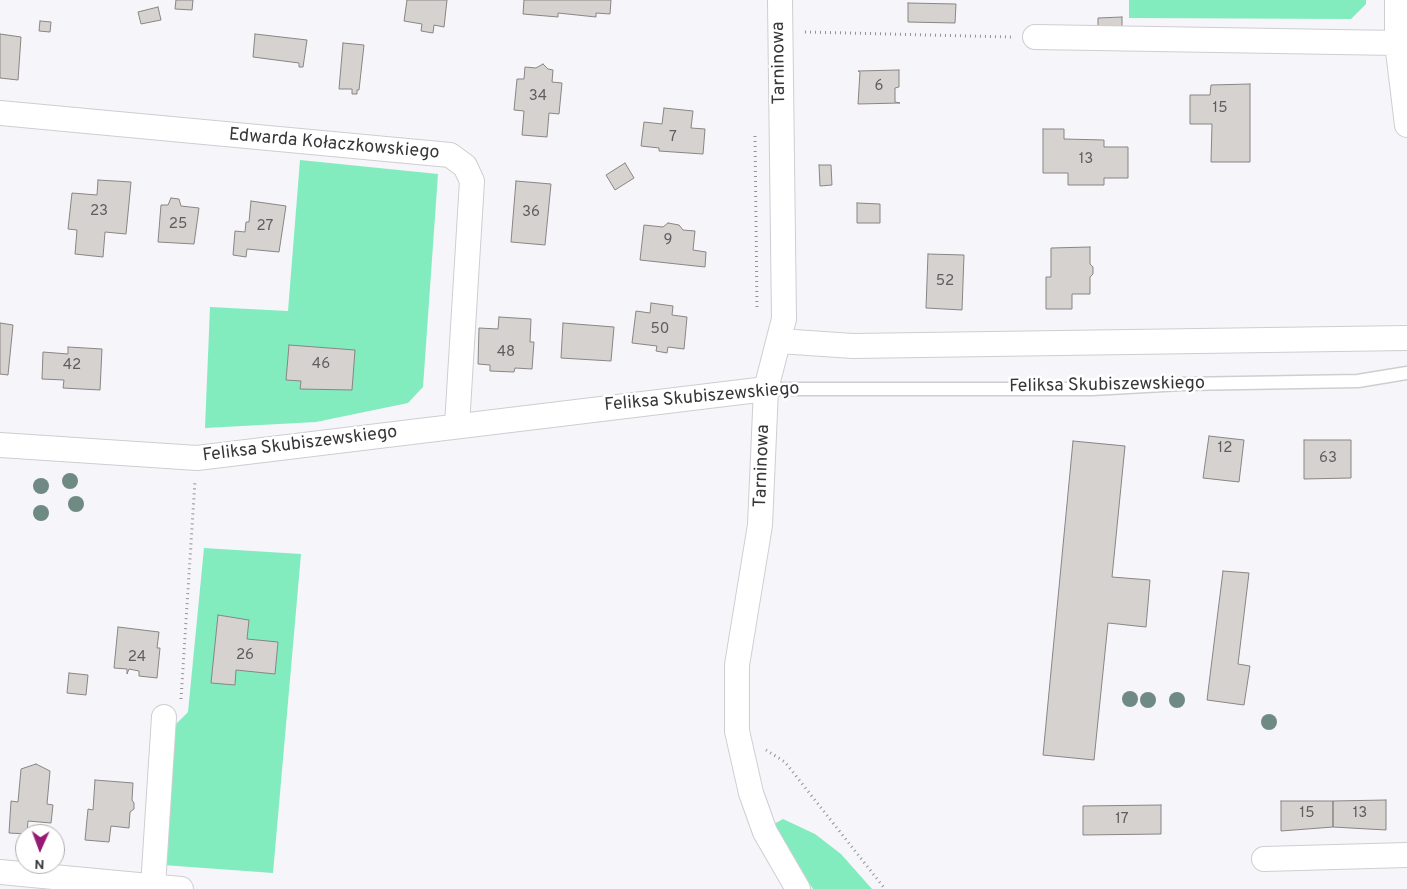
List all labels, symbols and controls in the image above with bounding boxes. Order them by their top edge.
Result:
street label: Tarninowa [768,21,792,105]
house number: 6 [875,78,883,96]
house number: 34 [529,88,547,106]
house number: 15 [1213,100,1227,118]
street label: Edwarda Kołaczkowskiego [228,125,440,165]
house number: 7 [669,129,677,147]
house number: 13 [1079,151,1093,169]
house number: 23 [90,203,108,221]
house number: 36 [522,204,540,222]
house number: 25 [169,216,187,234]
house number: 27 [257,218,273,236]
house number: 9 [664,232,672,250]
house number: 52 [936,273,954,291]
house number: 50 [651,321,669,339]
house number: 48 [497,344,515,362]
house number: 46 [312,356,330,374]
house number: 42 [63,357,81,375]
street label: Feliksa Skubiszewskiego [1009,373,1205,399]
street label: Feliksa Skubiszewskiego [604,379,800,417]
street label: Feliksa Skubiszewskiego [202,422,398,468]
street label: Tarninowa [751,424,775,508]
house number: 12 [1218,440,1232,458]
house number: 63 [1319,450,1337,468]
house number: 26 [236,647,254,665]
house number: 24 [128,649,146,667]
house number: 15 [1300,805,1314,823]
house number: 13 [1353,805,1367,823]
house number: 17 [1115,811,1129,829]
north arrow [15,824,65,874]
text: N [34,855,45,872]

